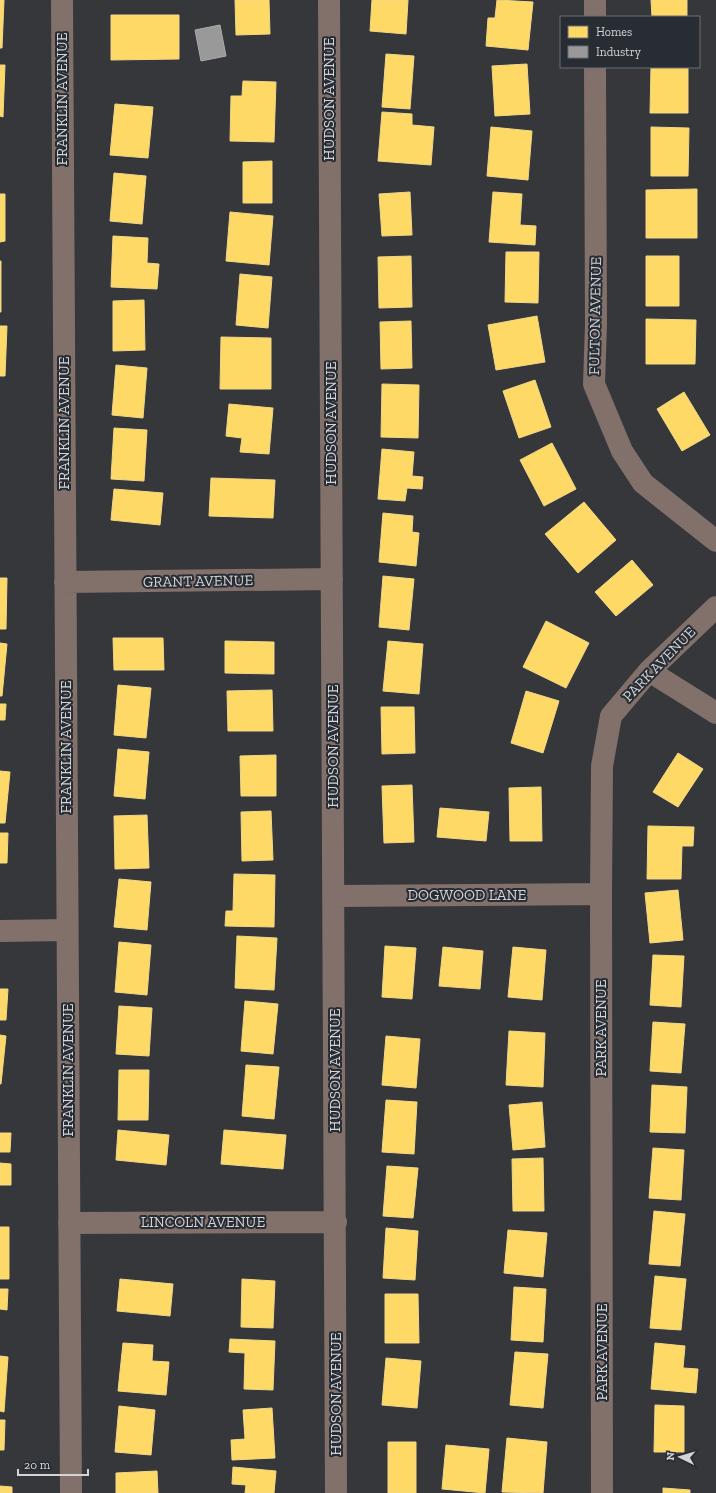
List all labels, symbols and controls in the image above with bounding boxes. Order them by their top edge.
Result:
legend [560,16,700,68]
text: Homes [596,25,632,39]
street label: FRANKLIN AVENUE [53,32,71,165]
street label: HUDSON AVENUE [320,37,338,161]
text: Industry [596,45,642,59]
street label: FULTON AVENUE [585,256,605,375]
street label: FRANKLIN AVENUE [55,356,73,489]
street label: HUDSON AVENUE [322,361,340,485]
street label: GRANT AVENUE [143,571,253,591]
street label: PARK AVENUE [619,623,699,705]
street label: FRANKLIN AVENUE [57,680,75,813]
street label: HUDSON AVENUE [324,684,342,808]
street label: DOGWOOD LANE [408,886,527,904]
street label: PARK AVENUE [592,979,610,1077]
street label: FRANKLIN AVENUE [59,1003,77,1136]
street label: HUDSON AVENUE [326,1008,344,1132]
street label: LINCOLN AVENUE [141,1213,265,1231]
street label: PARK AVENUE [593,1303,611,1401]
street label: HUDSON AVENUE [327,1332,345,1456]
north arrow [660,1437,700,1477]
scale bar [18,1451,88,1477]
text: N [664,1451,677,1461]
text: 20 m [24,1458,51,1472]

